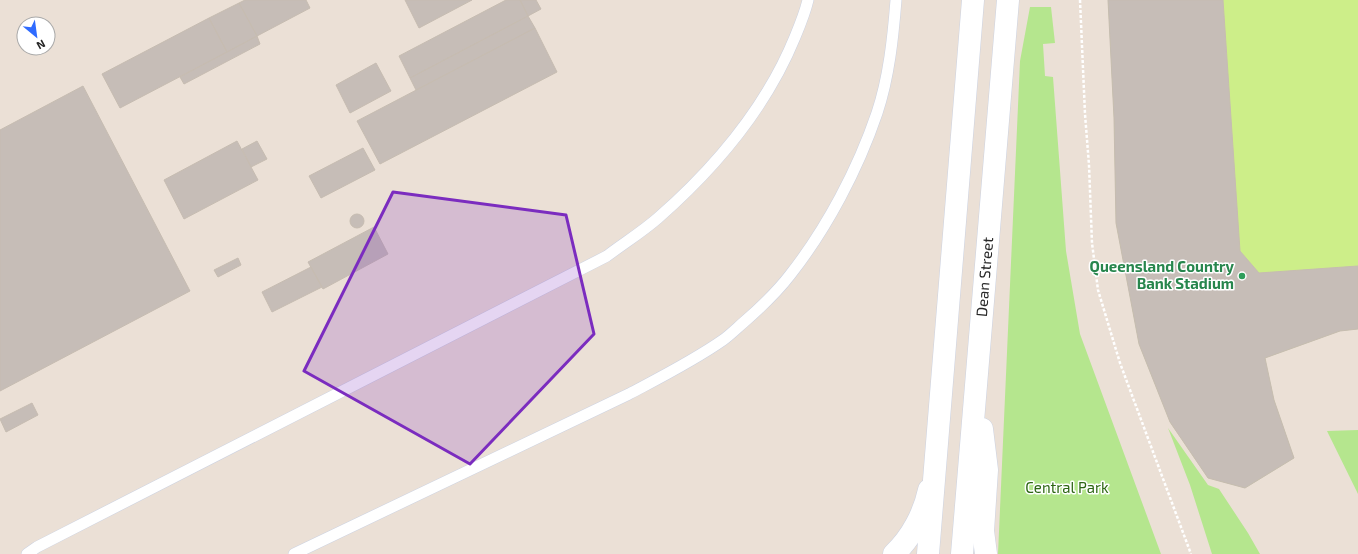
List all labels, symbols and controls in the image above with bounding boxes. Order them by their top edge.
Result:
north arrow [16,16,56,56]
text: N [34,38,48,53]
street label: Dean Street [972,236,996,318]
place label: Queensland Country Bank Stadium [1090,257,1235,292]
marker: Queensland Country Bank Stadium [1237,271,1247,281]
park label: Central Park [1025,478,1109,496]

